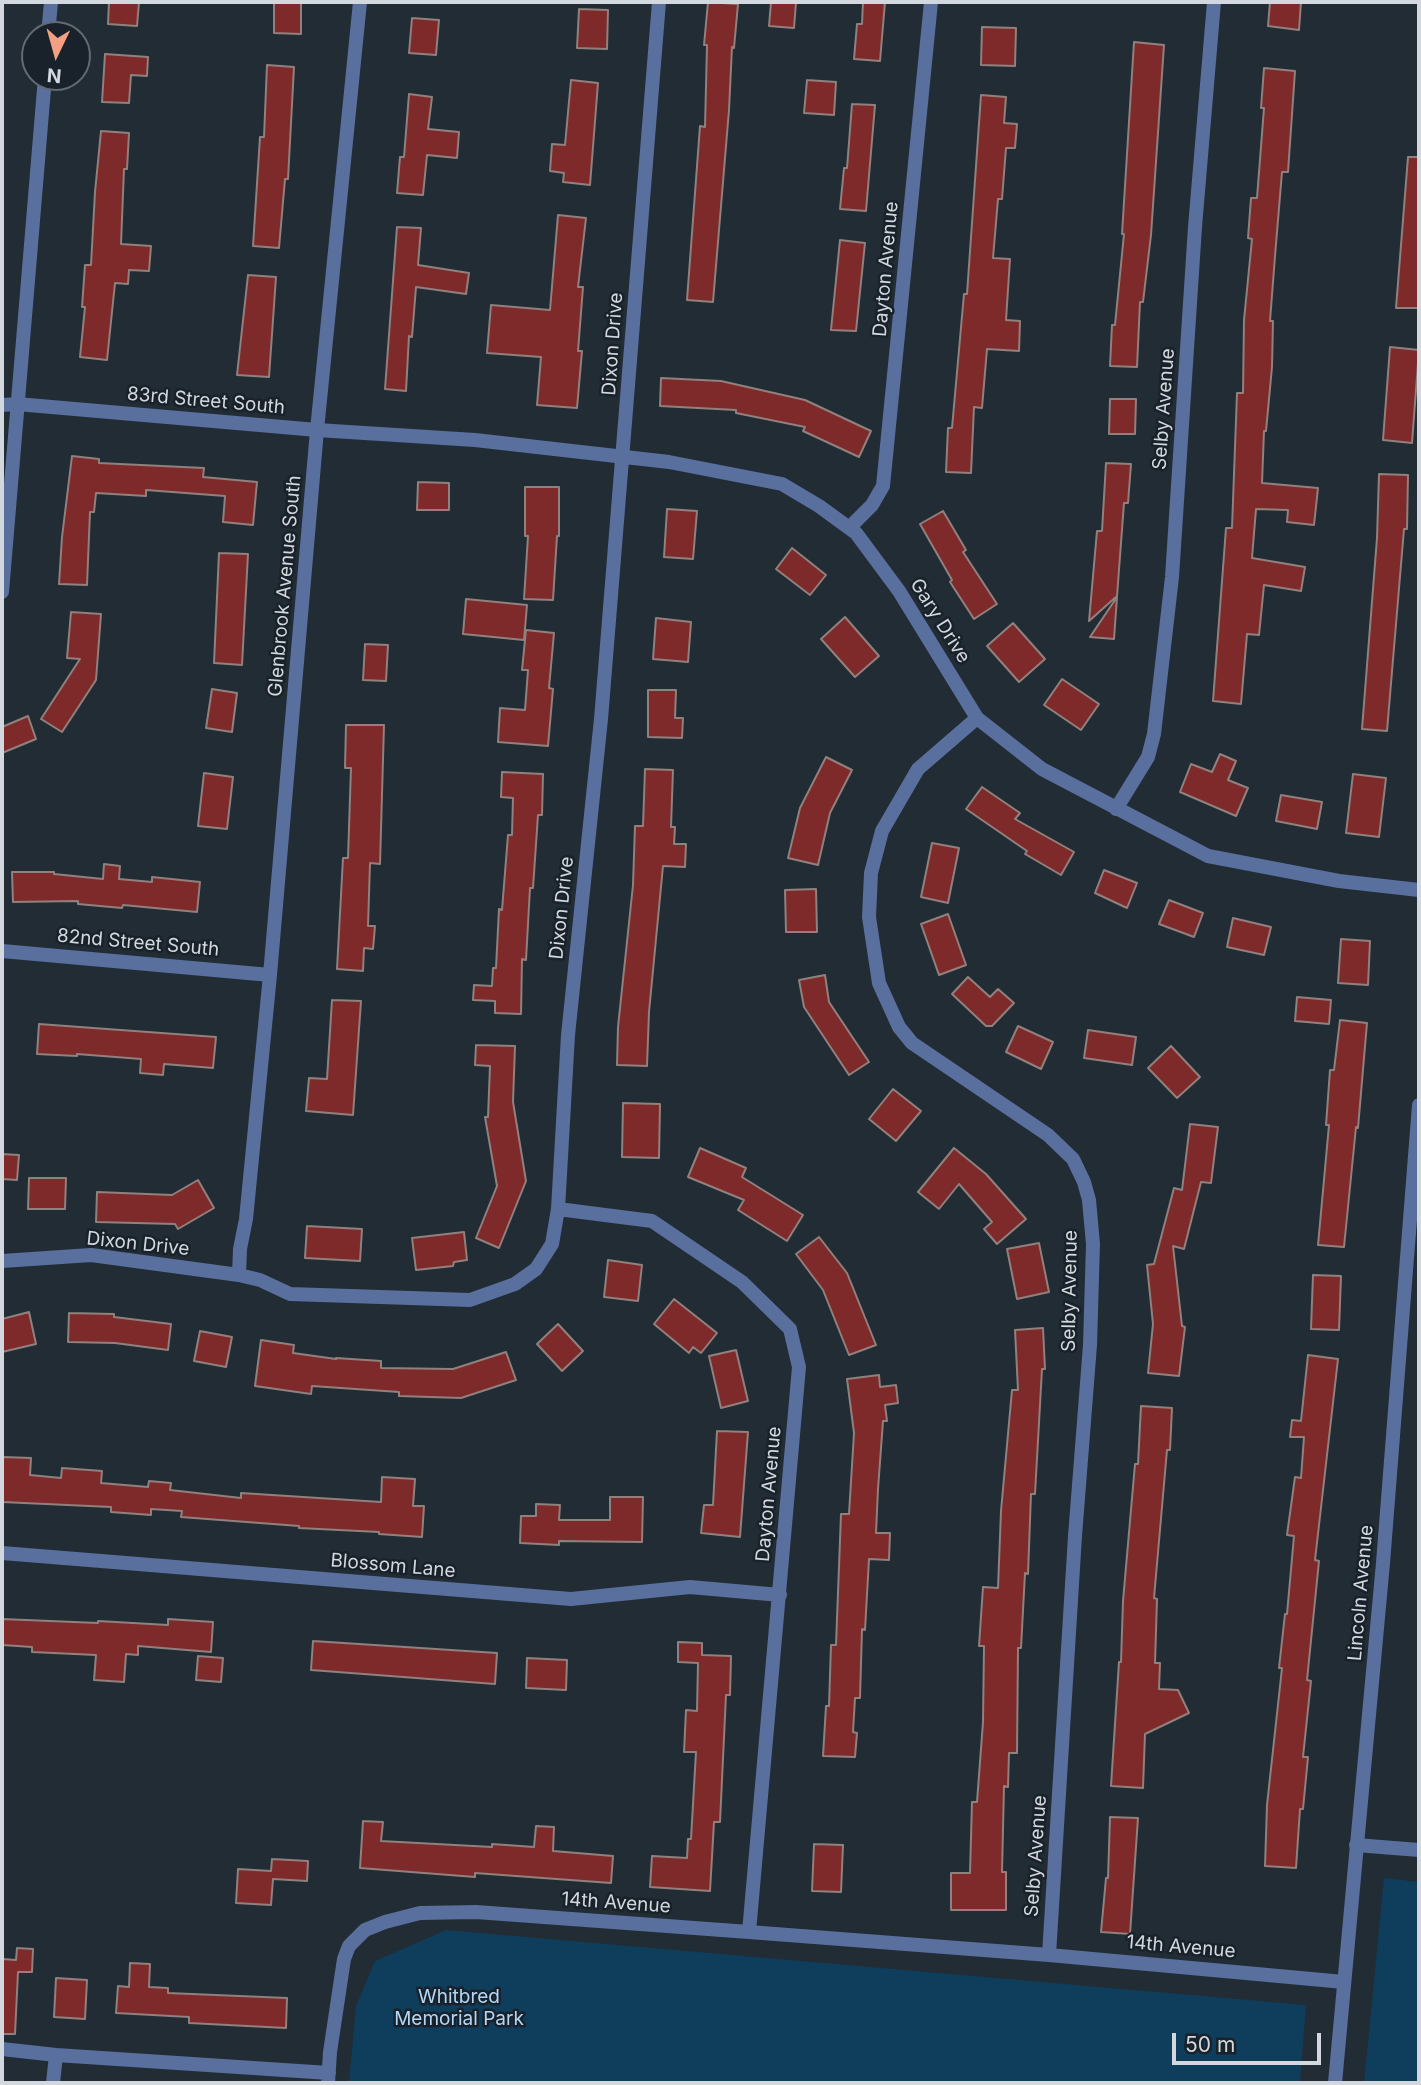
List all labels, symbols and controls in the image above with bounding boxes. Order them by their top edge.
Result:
north arrow [21,21,91,91]
text: N [46,63,63,88]
street label: Dayton Avenue [869,200,903,338]
street label: Dixon Drive [598,292,628,396]
street label: Selby Avenue [1148,347,1180,471]
street label: 83rd Street South [126,383,286,419]
street label: Glenbrook Avenue South [264,474,306,698]
street label: Gary Drive [905,574,975,668]
street label: Dixon Drive [545,855,579,961]
street label: 82nd Street South [56,925,220,961]
street label: Dixon Drive [85,1227,191,1261]
street label: Selby Avenue [1058,1230,1082,1352]
street label: Dayton Avenue [752,1425,786,1563]
street label: Lincoln Avenue [1344,1524,1378,1662]
street label: Blossom Lane [329,1549,457,1583]
street label: Selby Avenue [1020,1794,1052,1918]
street label: 14th Avenue [561,1888,671,1918]
street label: 14th Avenue [1125,1931,1237,1963]
park label: Whitbred Memorial Park [394,1986,524,2030]
scale bar [1176,2018,1325,2062]
text: 50 m [1185,2032,1235,2057]

